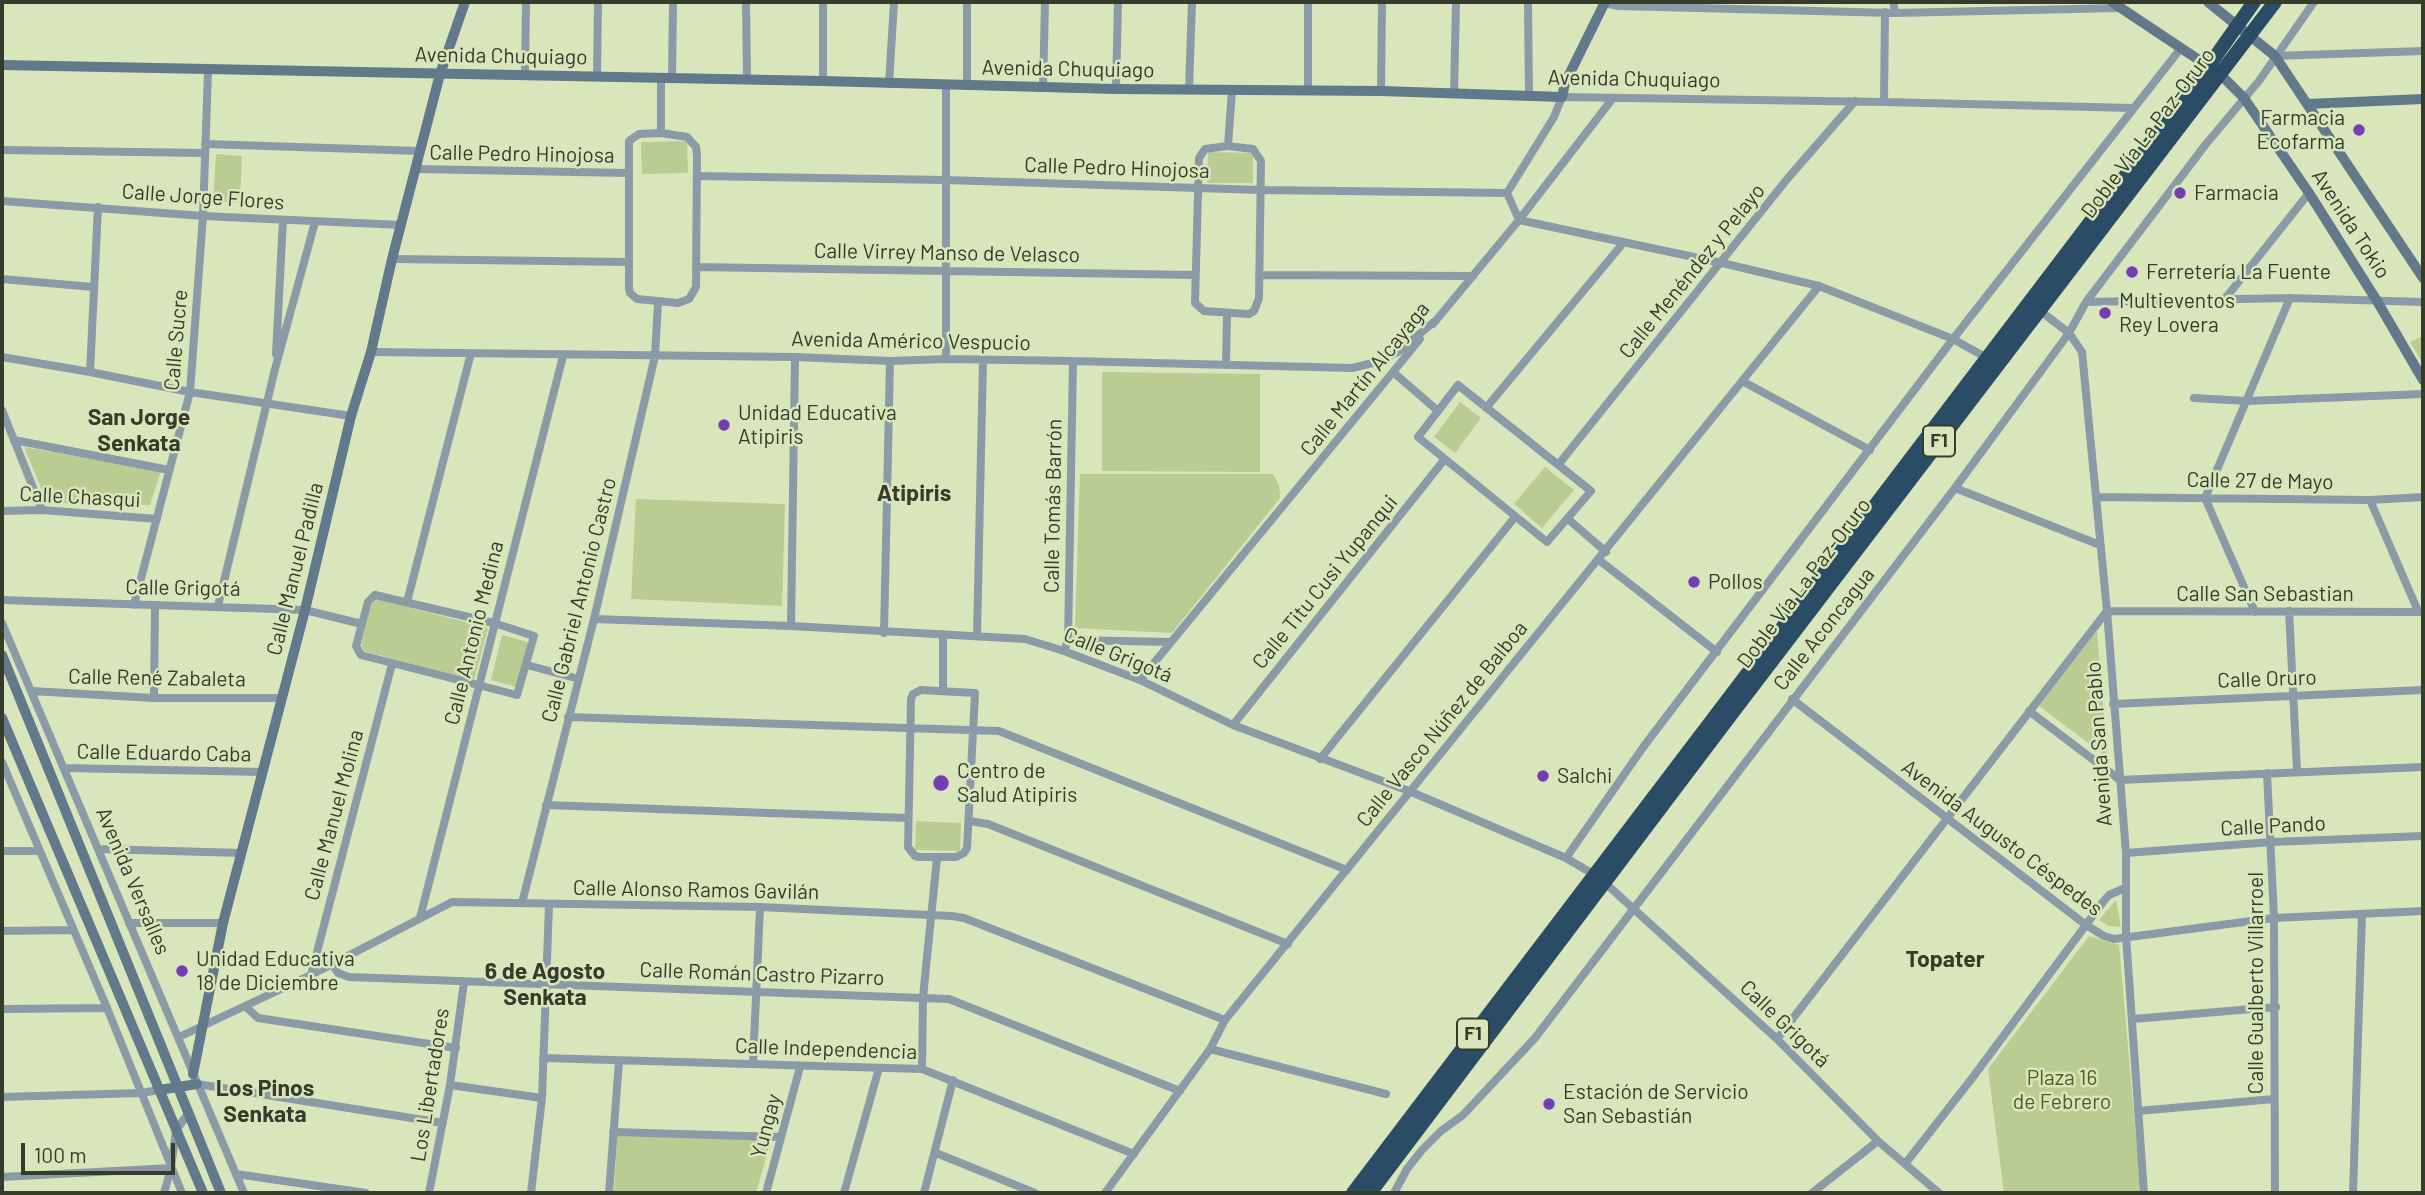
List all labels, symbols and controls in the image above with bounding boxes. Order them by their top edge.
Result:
street label: Avenida Chuquiago [414,42,588,70]
street label: Doble Vía La Paz-Oruro [2076,43,2220,223]
street label: Avenida Chuquiago [981,55,1155,83]
street label: Avenida Chuquiago [1547,65,1721,93]
place label: Farmacia Ecofarma [2257,105,2345,155]
marker: Farmacia Ecofarma [2351,122,2367,138]
street label: Calle Pedro Hinojosa [429,140,615,168]
street label: Calle Pedro Hinojosa [1024,152,1210,184]
street label: Avenida Tokio [2306,165,2396,283]
street label: Calle Menéndez y Pelayo [1614,178,1770,364]
street label: Calle Jorge Flores [121,179,285,215]
place label: Farmacia [2194,180,2279,206]
marker: Farmacia [2172,185,2188,201]
street label: Calle Virrey Manso de Velasco [814,238,1080,268]
place label: Ferretería La Fuente [2146,259,2331,285]
marker: Ferretería La Fuente [2124,264,2140,280]
street label: Calle Sucre [159,288,193,392]
place label: Multieventos Rey Lovera [2119,288,2235,338]
street label: Calle Martín Alcayaga [1295,297,1435,461]
marker: Multieventos Rey Lovera [2097,305,2113,321]
street label: Avenida Américo Vespucio [791,326,1031,356]
place label: Unidad Educativa Atipiris [738,400,897,450]
district label: San Jorge Senkata [88,403,190,457]
marker: Unidad Educativa Atipiris [716,417,732,433]
street label: Calle Tomás Barrón [1039,419,1067,593]
road number: F1 [1923,426,1955,456]
street label: Calle 27 de Mayo [2186,467,2334,495]
street label: Calle Gabriel Antonio Castro [536,475,622,725]
district label: Atipiris [877,479,951,507]
street label: Calle Manuel Padilla [261,480,329,658]
street label: Calle Chasqui [19,481,141,513]
street label: Calle Titu Cusi Yupanqui [1247,490,1403,674]
street label: Doble Vía La Paz-Oruro [1732,493,1876,673]
street label: Calle Antonio Medina [439,538,509,728]
street label: Calle Aconcagua [1768,562,1880,696]
place label: Pollos [1708,569,1763,595]
street label: Calle Grigotá [125,574,241,602]
marker: Pollos [1686,574,1702,590]
street label: Calle San Sebastian [2176,581,2354,607]
street label: Calle Vasco Núñez de Balboa [1351,616,1533,832]
street label: Calle Grigotá [1060,622,1176,688]
street label: Avenida San Pablo [2081,661,2117,827]
street label: Calle René Zabaleta [68,664,246,692]
street label: Calle Oruro [2217,665,2317,693]
street label: Calle Manuel Molina [299,727,369,903]
street label: Calle Eduardo Caba [76,739,252,767]
street label: Avenida Augusto Céspedes [1897,754,2107,922]
place label: Centro de Salud Atipiris [957,758,1077,808]
place label: Salchi [1557,763,1612,789]
marker: Salchi [1535,768,1551,784]
marker: Centro de Salud Atipiris [931,773,951,793]
street label: Avenida Versalles [91,803,175,959]
street label: Calle Pando [2220,811,2326,841]
street label: Calle Gualberto Villarroel [2243,872,2269,1094]
street label: Calle Alonso Ramos Gavilán [573,875,819,905]
district label: Topater [1905,945,1985,973]
place label: Unidad Educativa 18 de Diciembre [196,946,355,996]
district label: 6 de Agosto Senkata [485,957,605,1011]
street label: Calle Román Castro Pizarro [639,957,885,991]
marker: Unidad Educativa 18 de Diciembre [174,963,190,979]
street label: Calle Grigotá [1735,975,1835,1073]
street label: Los Libertadores [405,1006,455,1164]
road number: F1 [1457,1018,1489,1050]
street label: Calle Independencia [734,1033,918,1065]
park label: Plaza 16 de Febrero [2013,1065,2111,1115]
district label: Los Pinos Senkata [216,1074,314,1128]
place label: Estación de Servicio San Sebastián [1563,1079,1749,1129]
street label: Yungay [745,1091,787,1161]
marker: Estación de Servicio San Sebastián [1541,1096,1557,1112]
scale bar [24,1128,178,1172]
text: 100 m [34,1142,87,1167]

